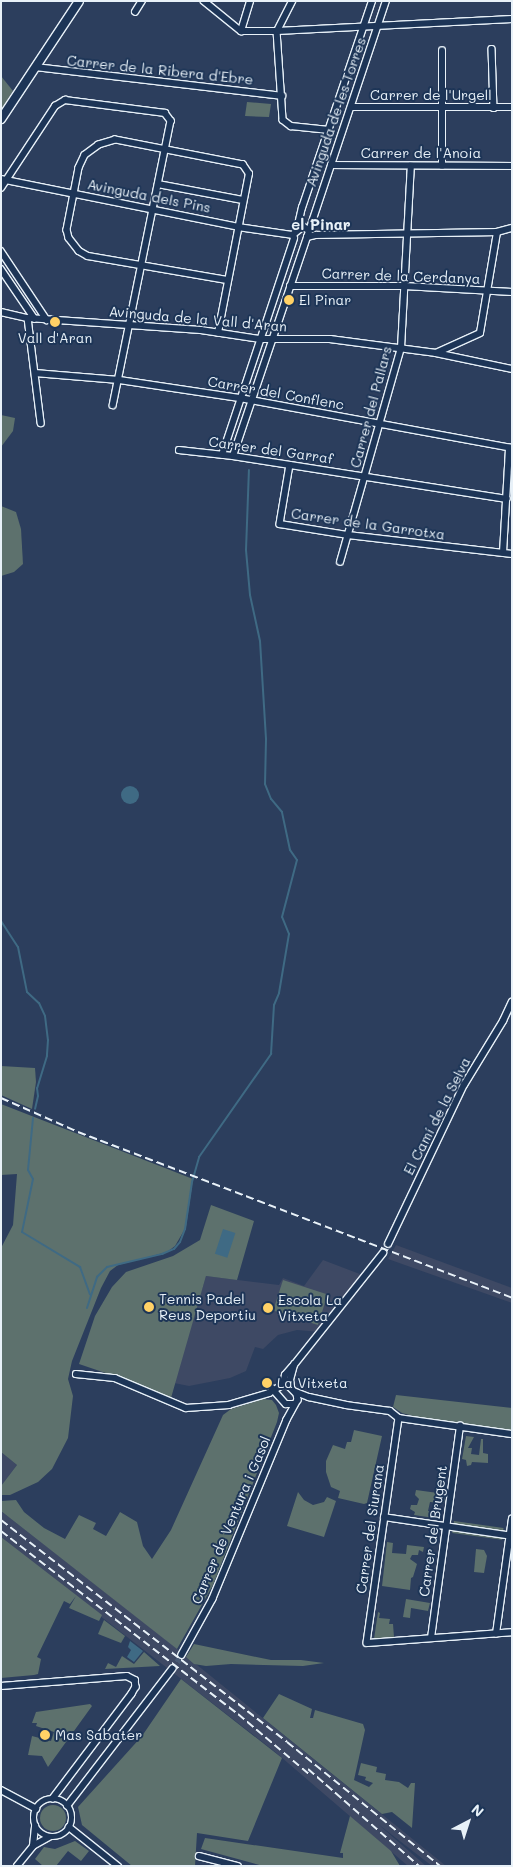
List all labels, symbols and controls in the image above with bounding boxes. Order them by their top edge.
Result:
street label: Avinguda de les Torres [303,35,369,189]
street label: Carrer de la Ribera d'Ebre [66,52,254,88]
street label: Carrer de l'Urgell [370,87,492,103]
street label: Carrer de l'Anoia [361,145,481,161]
street label: Avinguda dels Pins [86,176,212,216]
district label: el Pinar [291,216,351,234]
street label: Carrer de la Cerdanya [321,265,481,287]
place label: El Pinar [299,292,351,308]
marker: El Pinar [283,294,295,306]
street label: Avinguda de la Vall d'Aran [108,303,288,335]
marker: Vall d'Aran [49,316,61,328]
place label: Vall d'Aran [18,330,92,346]
street label: Carrer del Pallars [347,344,395,470]
street label: Carrer del Conflenc [207,373,345,413]
street label: Carrer del Garraf [208,433,334,467]
street label: Carrer de la Garrotxa [290,505,446,543]
street label: El Camí de la Selva [400,1054,474,1178]
place label: Tennis Padel Reus Deportiu [159,1291,256,1324]
place label: Escola La Vitxeta [278,1292,342,1324]
marker: Tennis Padel Reus Deportiu [143,1301,155,1313]
marker: Escola La Vitxeta [262,1302,274,1314]
place label: La Vitxeta [277,1375,348,1391]
marker: La Vitxeta [261,1377,273,1389]
street label: Carrer de Ventura i Gasol [188,1433,274,1607]
street label: Carrer del Siurana [353,1463,387,1595]
street label: Carrer del Brugent [415,1464,451,1598]
place label: Mas Sabater [55,1727,142,1743]
marker: Mas Sabater [39,1729,51,1741]
north arrow [443,1797,493,1847]
text: N [468,1799,488,1821]

